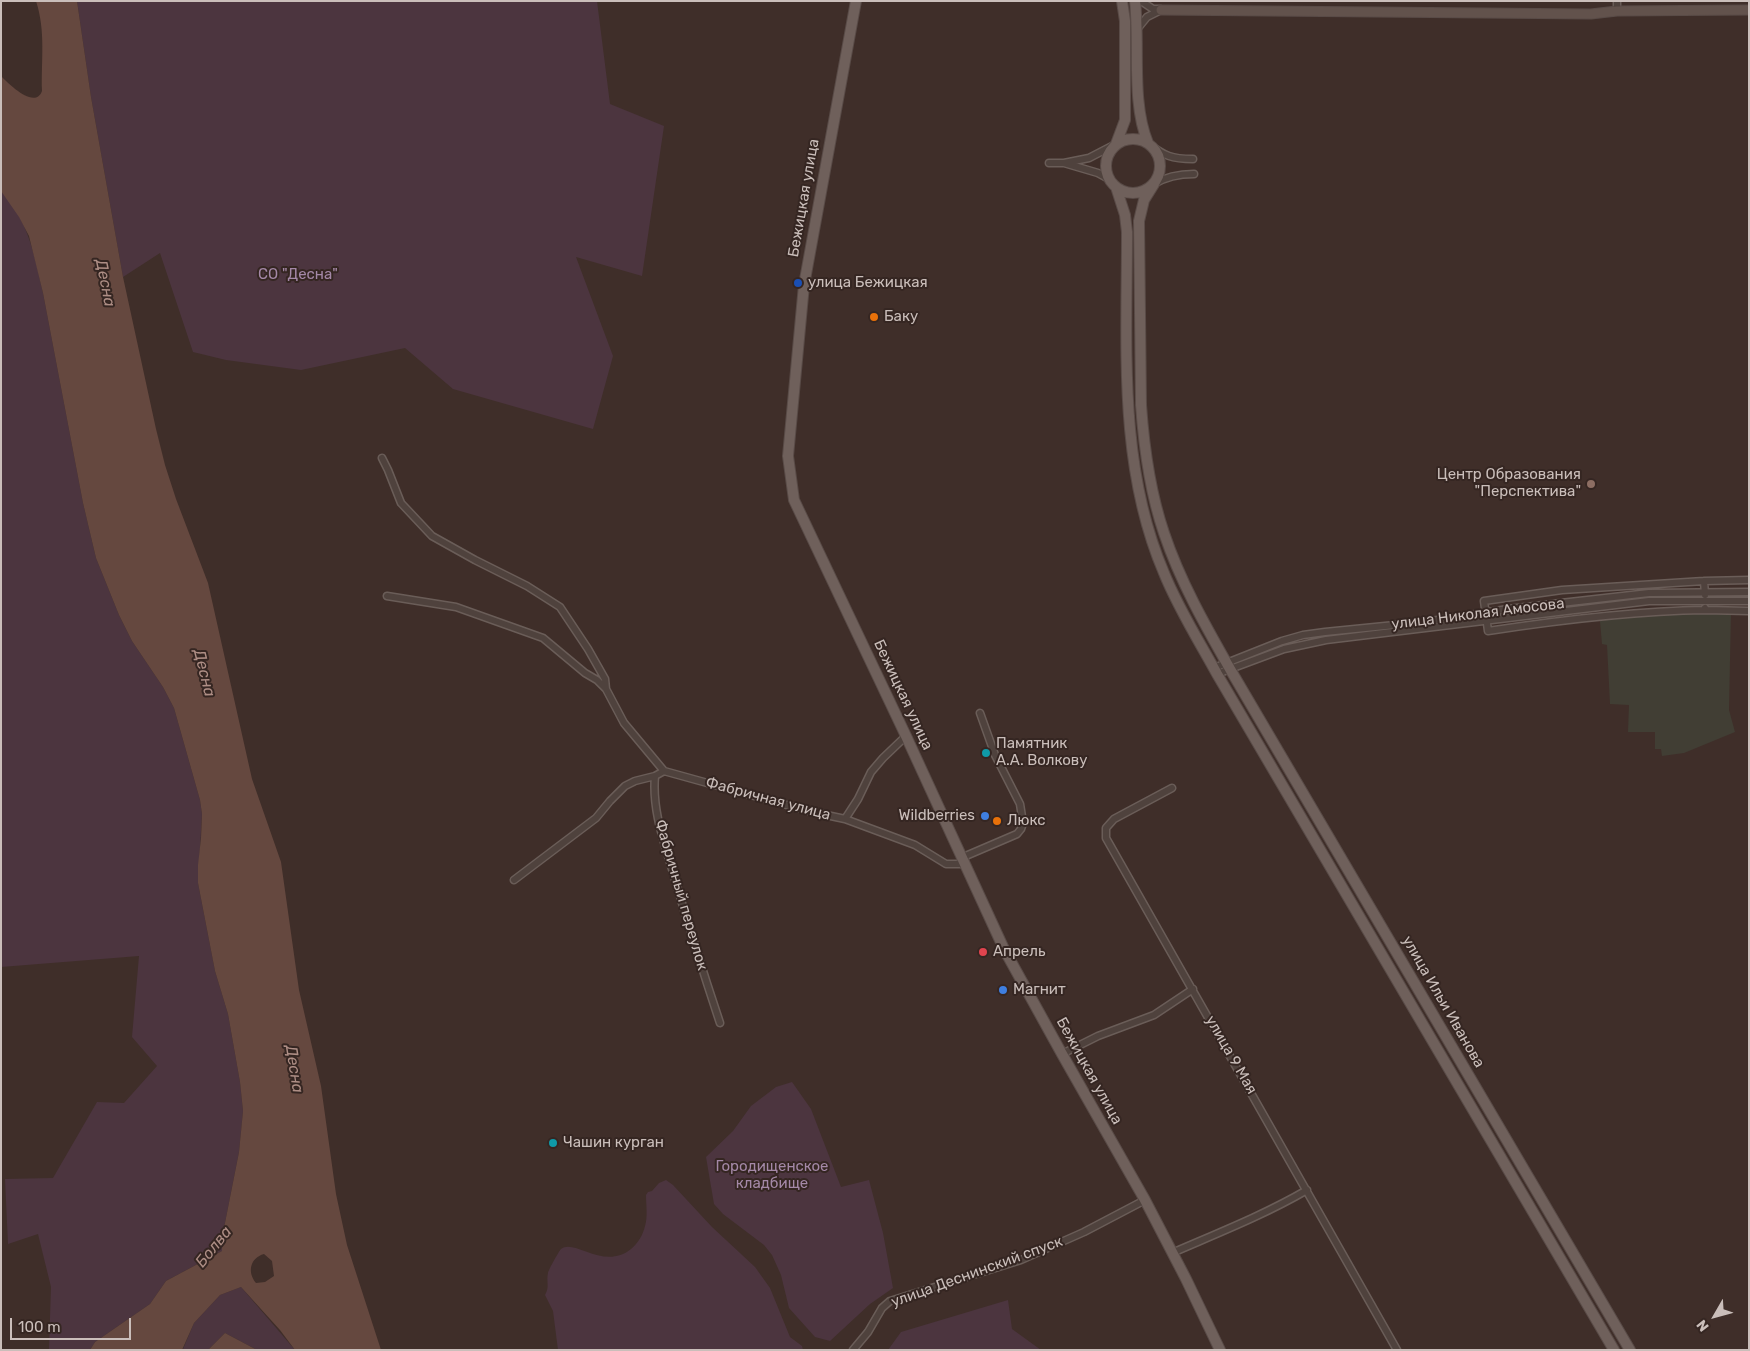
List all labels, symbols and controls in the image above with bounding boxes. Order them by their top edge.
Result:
street label: Бежицкая улица [785,137,823,259]
water label: Десна [91,257,119,309]
park label: СО "Десна" [258,266,338,284]
place label: улица Бежицкая [808,274,928,292]
marker: улица Бежицкая [792,277,804,289]
place label: Баку [884,308,918,326]
marker: Баку [868,311,880,323]
place label: Центр Образования "Перспектива" [1437,466,1581,501]
marker: Центр Образования "Перспектива" [1585,478,1597,490]
street label: улица Николая Амосова [1390,594,1566,634]
street label: Бежицкая улица [870,637,936,753]
water label: Десна [189,647,219,699]
place label: Памятник А.А. Волкову [996,735,1087,770]
marker: Памятник А.А. Волкову [980,747,992,759]
street label: Фабричная улица [704,774,832,824]
place label: Wildberries [898,807,975,825]
marker: Wildberries [979,810,991,822]
place label: Люкс [1007,812,1045,830]
marker: Люкс [991,815,1003,827]
street label: Фабричный переулок [651,817,711,973]
street label: улица Ильи Иванова [1398,933,1488,1071]
place label: Апрель [993,943,1045,961]
marker: Апрель [977,946,989,958]
place label: Магнит [1013,981,1066,999]
marker: Магнит [997,984,1009,996]
street label: улица 9 Мая [1201,1013,1261,1097]
street label: Бежицкая улица [1052,1014,1126,1128]
water label: Десна [281,1044,307,1094]
place label: Чашин курган [563,1134,664,1152]
marker: Чашин курган [547,1137,559,1149]
park label: Городищенское кладбище [716,1158,828,1193]
water label: Болва [192,1223,236,1271]
street label: улица Деснинский спуск [889,1233,1065,1311]
north arrow [1690,1291,1740,1341]
scale bar [12,1308,134,1340]
text: N [1693,1316,1713,1335]
text: 100 m [18,1318,60,1336]

